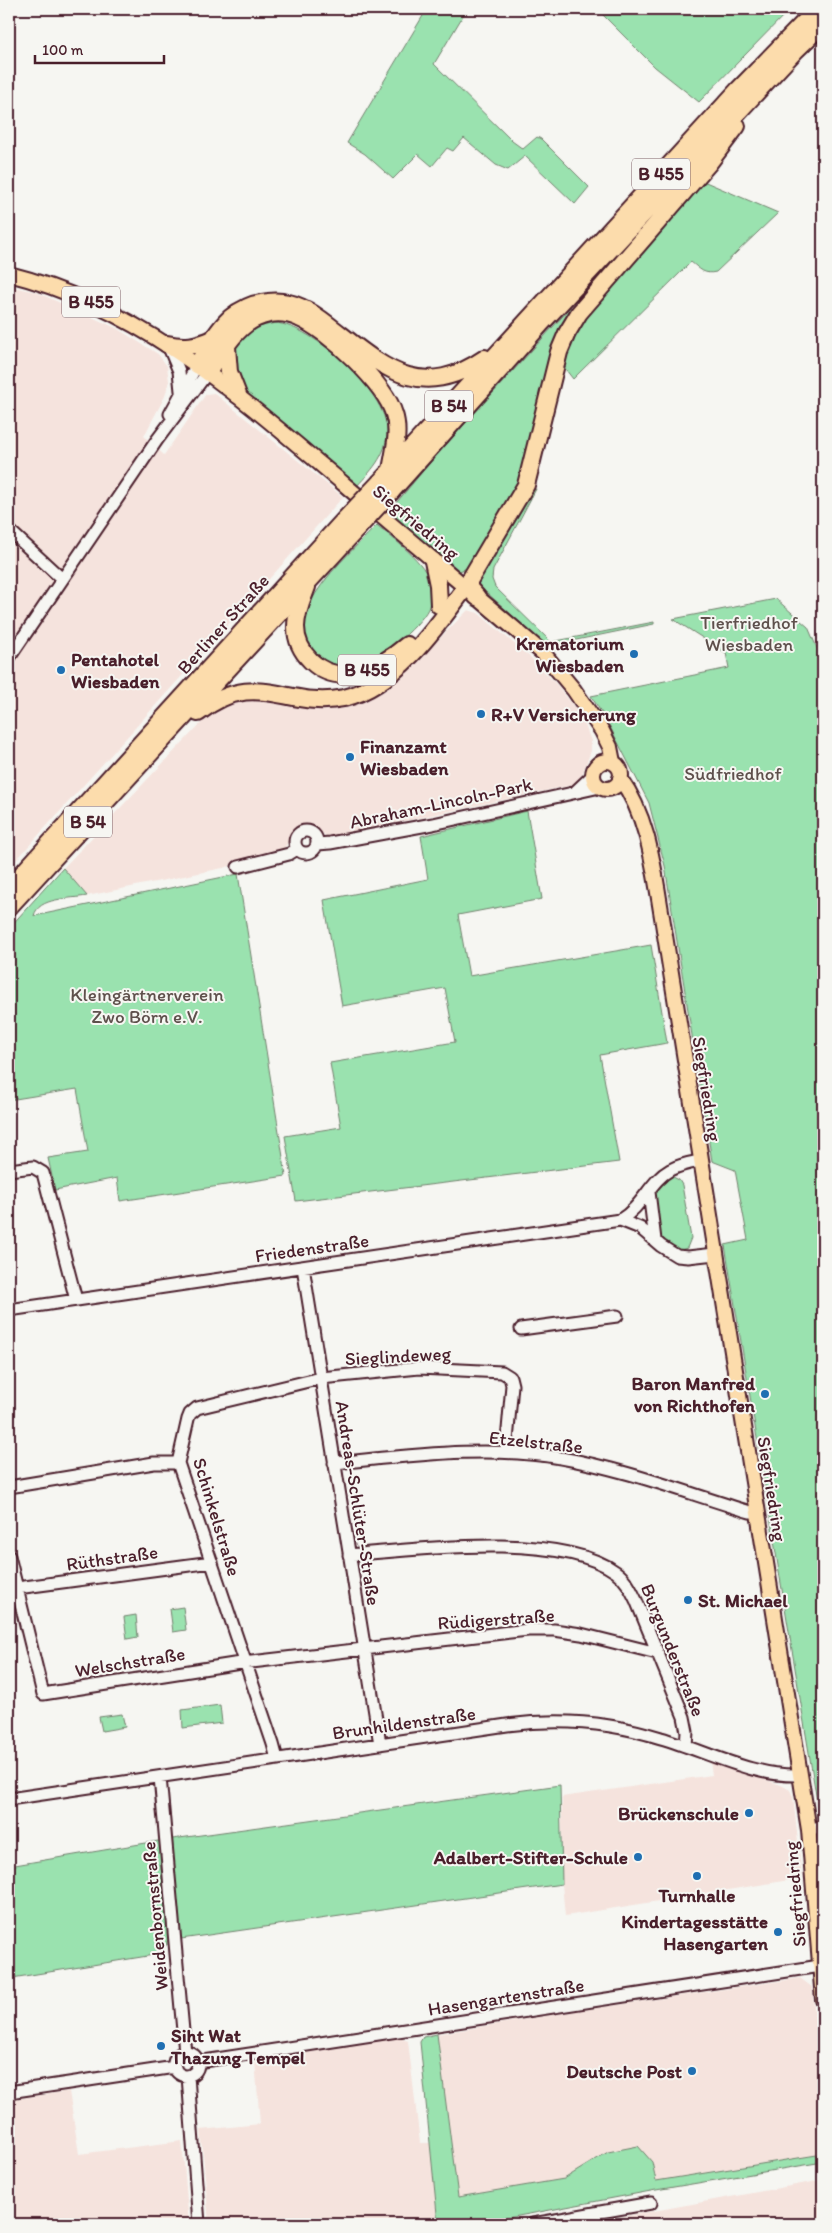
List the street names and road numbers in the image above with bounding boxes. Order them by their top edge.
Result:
road number: B 455 [632,158,690,190]
road number: B 455 [62,286,120,318]
road number: B 54 [425,391,473,422]
street label: Siegfriedring [368,479,464,565]
street label: Berliner Straße [172,569,274,679]
road number: B 455 [338,654,396,686]
street label: Abraham-Lincoln-Park [348,772,535,834]
road number: B 54 [64,806,112,838]
street label: Siegfriedring [687,1035,727,1143]
street label: Friedenstraße [254,1229,370,1267]
street label: Sieglindeweg [344,1342,452,1370]
street label: Andreas-Schlüter-Straße [330,1399,386,1607]
street label: Etzelstraße [488,1426,584,1458]
street label: Siegfriedring [752,1435,792,1543]
street label: Schinkelstraße [188,1455,246,1579]
street label: Rüthstraße [65,1540,159,1576]
street label: Burgunderstraße [636,1580,710,1720]
street label: Rüdigerstraße [437,1603,555,1635]
street label: Welschstraße [73,1642,187,1682]
street label: Brunhildenstraße [331,1702,477,1744]
street label: Weidenbornstraße [137,1840,173,1992]
street label: Siegfriedring [779,1840,811,1948]
street label: Hasengartenstraße [426,1973,586,2021]

